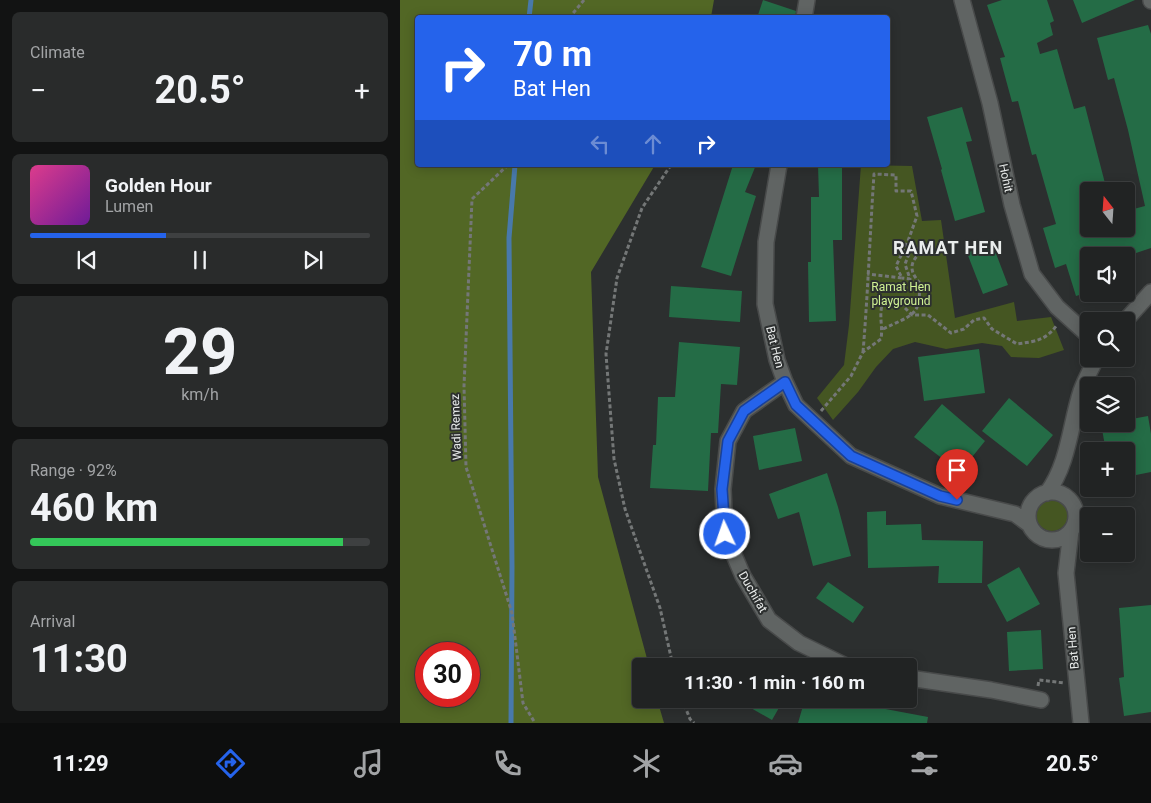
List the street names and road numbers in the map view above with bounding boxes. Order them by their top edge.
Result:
street label: Hohit [996,162,1016,194]
street label: Bat Hen [763,325,787,369]
street label: Wadi Remez [448,394,464,460]
street label: Duchifat [736,569,770,615]
street label: Bat Hen [1064,626,1082,670]

